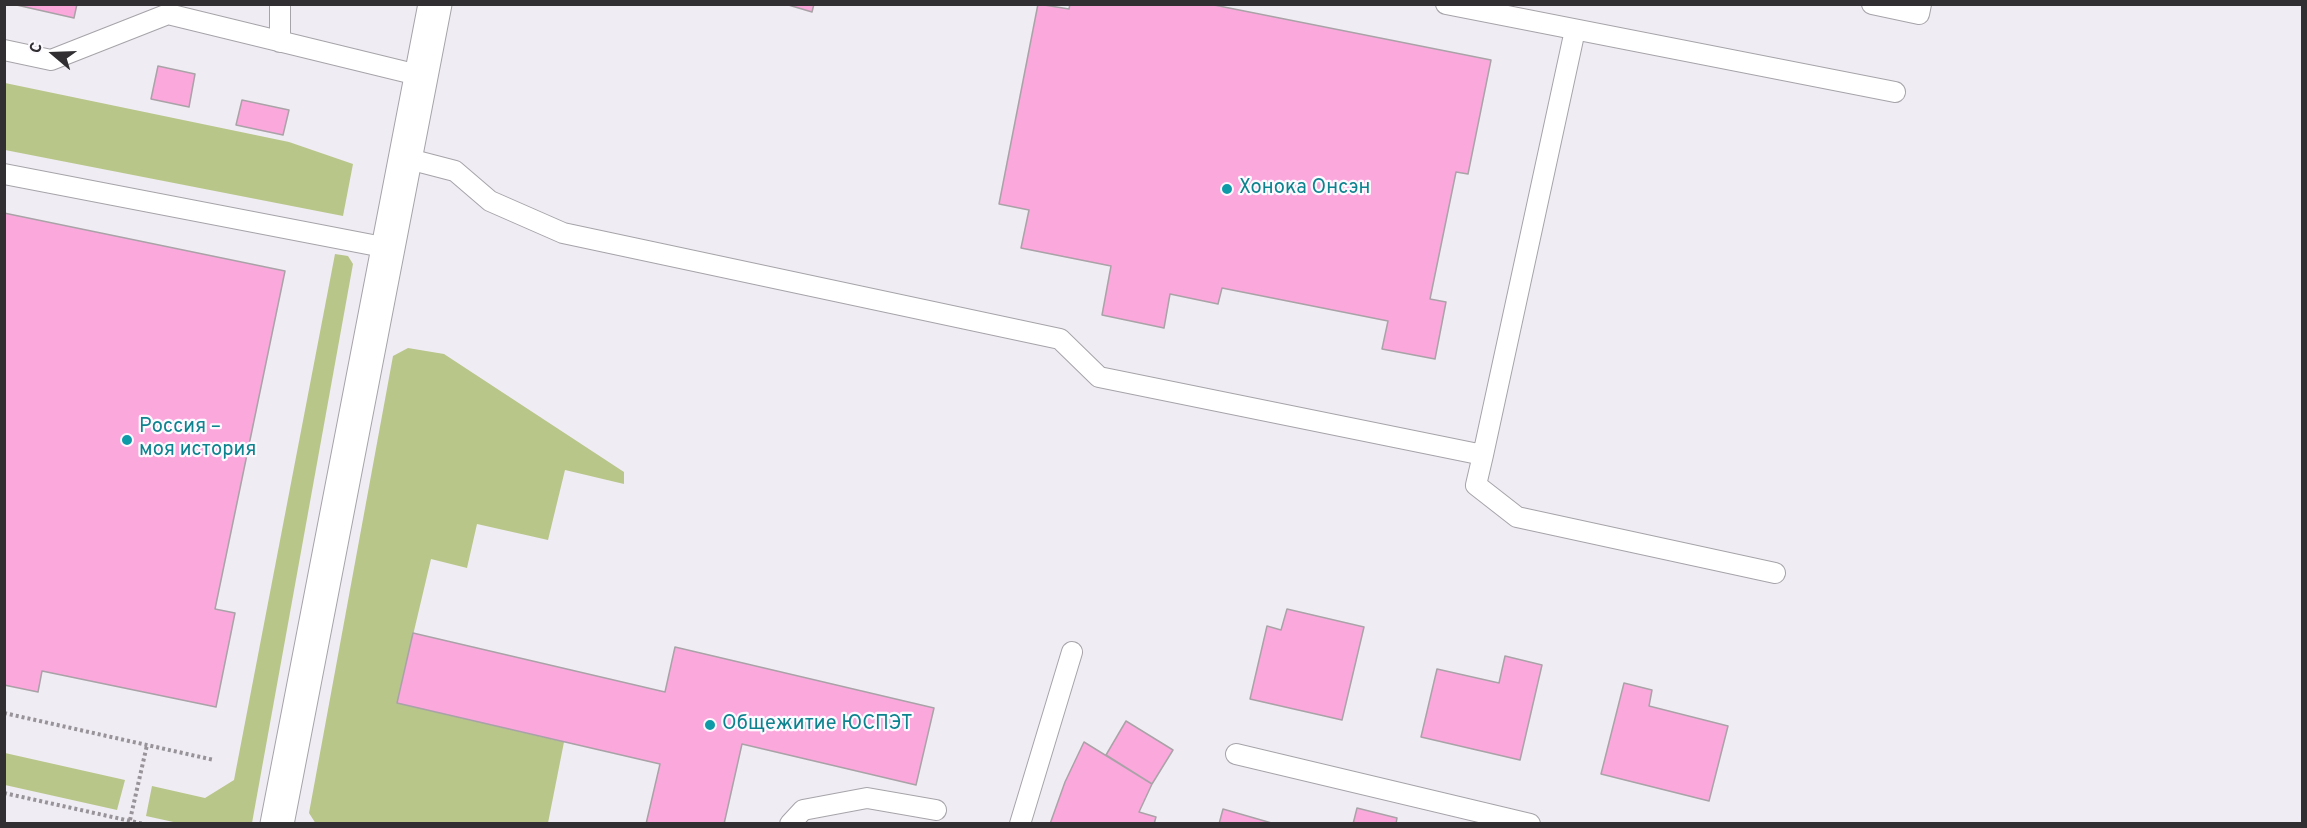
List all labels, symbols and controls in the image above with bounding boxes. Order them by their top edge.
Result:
north arrow [24,24,84,84]
text: С [26,40,48,56]
place label: Хонока Онсэн [1239,177,1370,201]
marker: Хонока Онсэн [1220,182,1234,196]
place label: Россия – моя история [139,416,256,463]
marker: Россия – моя история [120,433,134,447]
place label: Общежитие ЮСПЭТ [722,713,913,737]
marker: Общежитие ЮСПЭТ [703,718,717,732]

